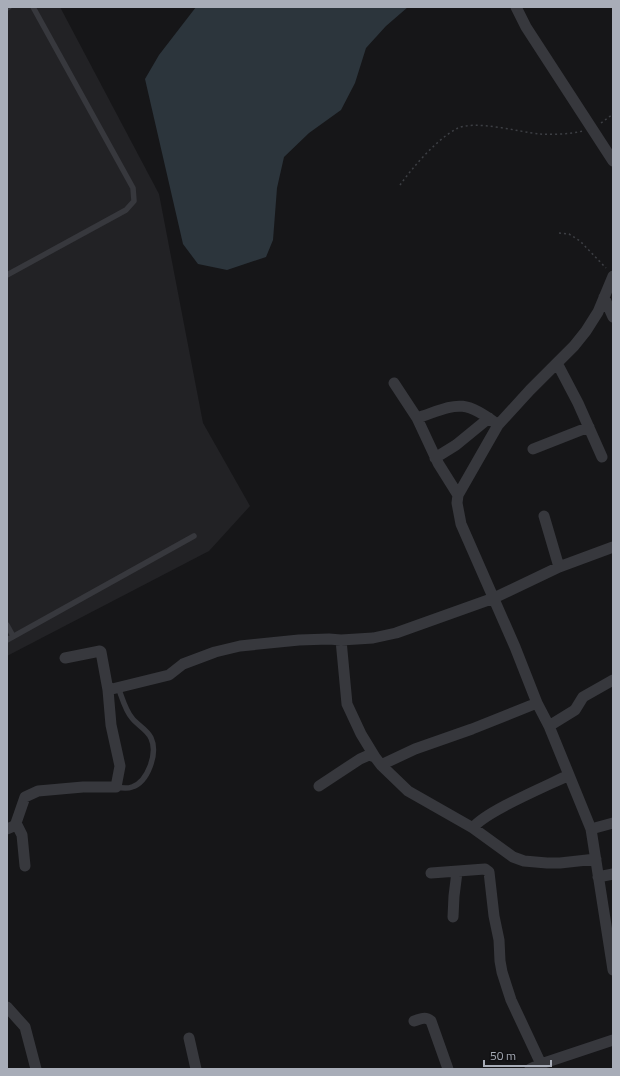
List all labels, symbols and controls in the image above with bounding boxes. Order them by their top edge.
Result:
scale bar [484,1042,551,1068]
text: 50 m [490,1046,516,1065]

